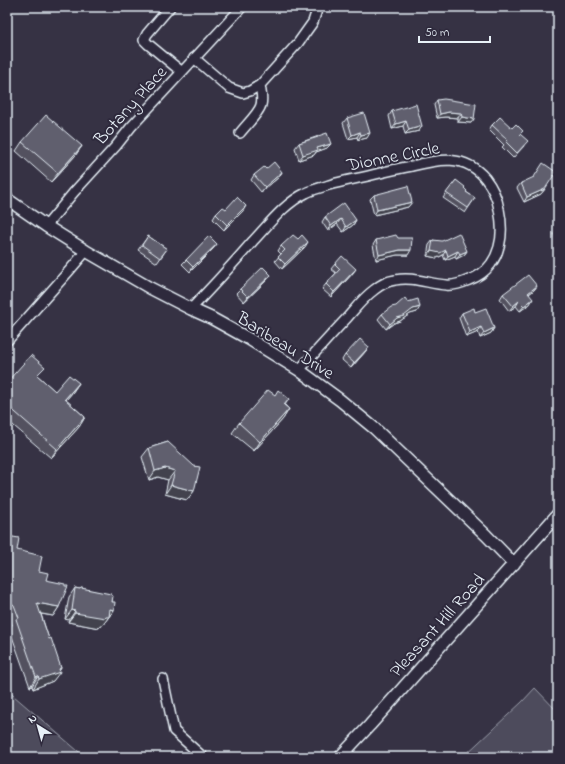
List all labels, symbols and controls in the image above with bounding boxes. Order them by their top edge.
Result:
scale bar [419,18,490,44]
text: 50 m [425,24,449,42]
street label: Botany Place [88,60,175,152]
street label: Dionne Circle [344,136,443,180]
street label: Baribeau Drive [230,306,339,387]
street label: Pleasant Hill Road [385,569,492,684]
north arrow [18,706,58,746]
text: N [25,710,40,727]

